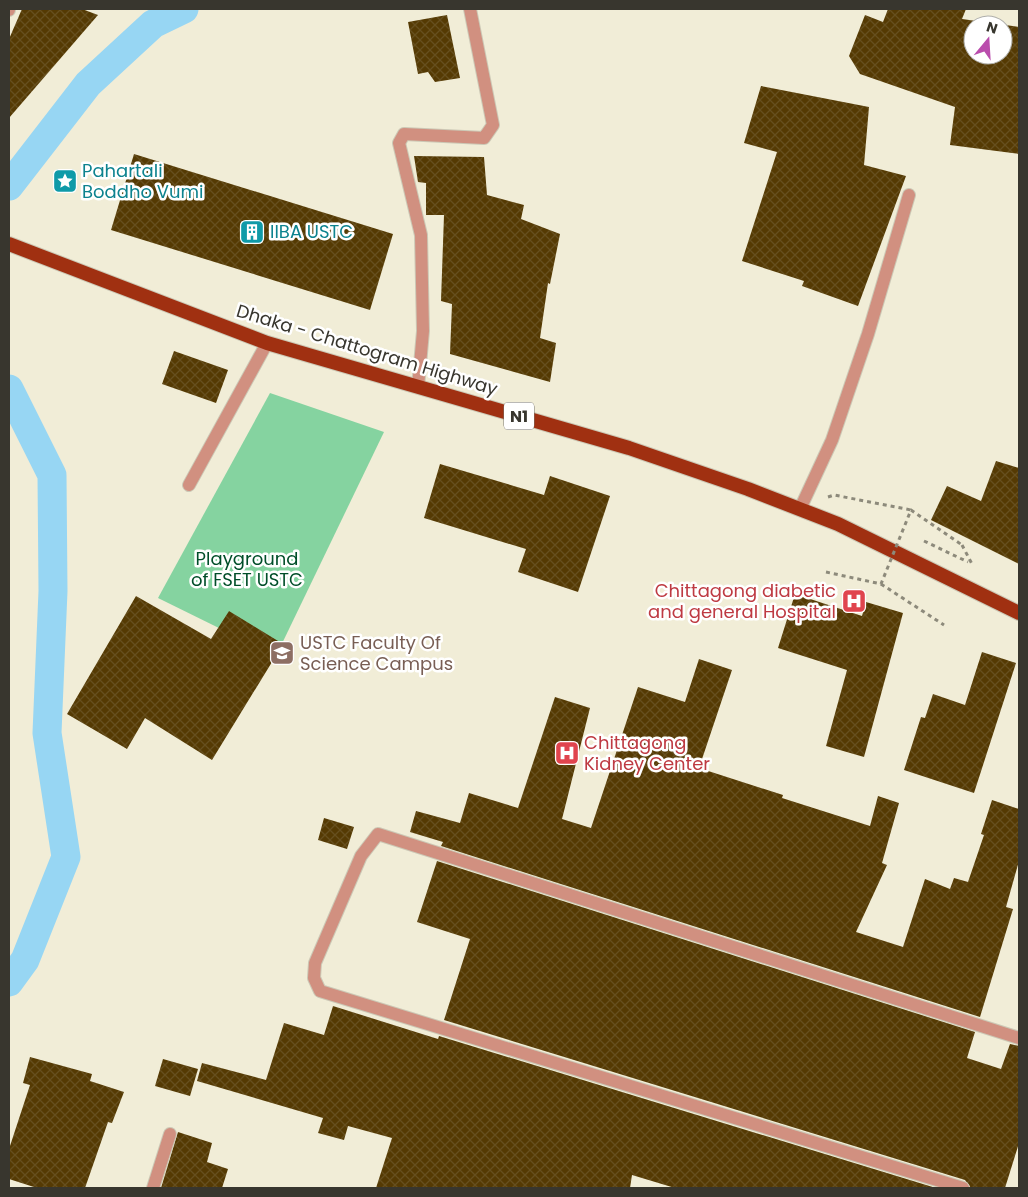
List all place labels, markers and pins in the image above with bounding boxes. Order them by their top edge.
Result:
place label: Pahartali Boddho Vumi [82,158,203,204]
place icon: Pahartali Boddho Vumi [52,168,78,194]
building icon: IIBA USTC [239,219,265,245]
place label: IIBA USTC [270,219,353,244]
place label: Chittagong diabetic and general Hospital [648,578,836,624]
hospital icon: Chittagong diabetic and general Hospital [841,588,867,614]
place label: USTC Faculty Of Science Campus [300,630,453,676]
school or university icon: USTC Faculty Of Science Campus [269,640,295,666]
place label: Chittagong Kidney Center [584,730,710,776]
hospital icon: Chittagong Kidney Center [554,740,580,766]

